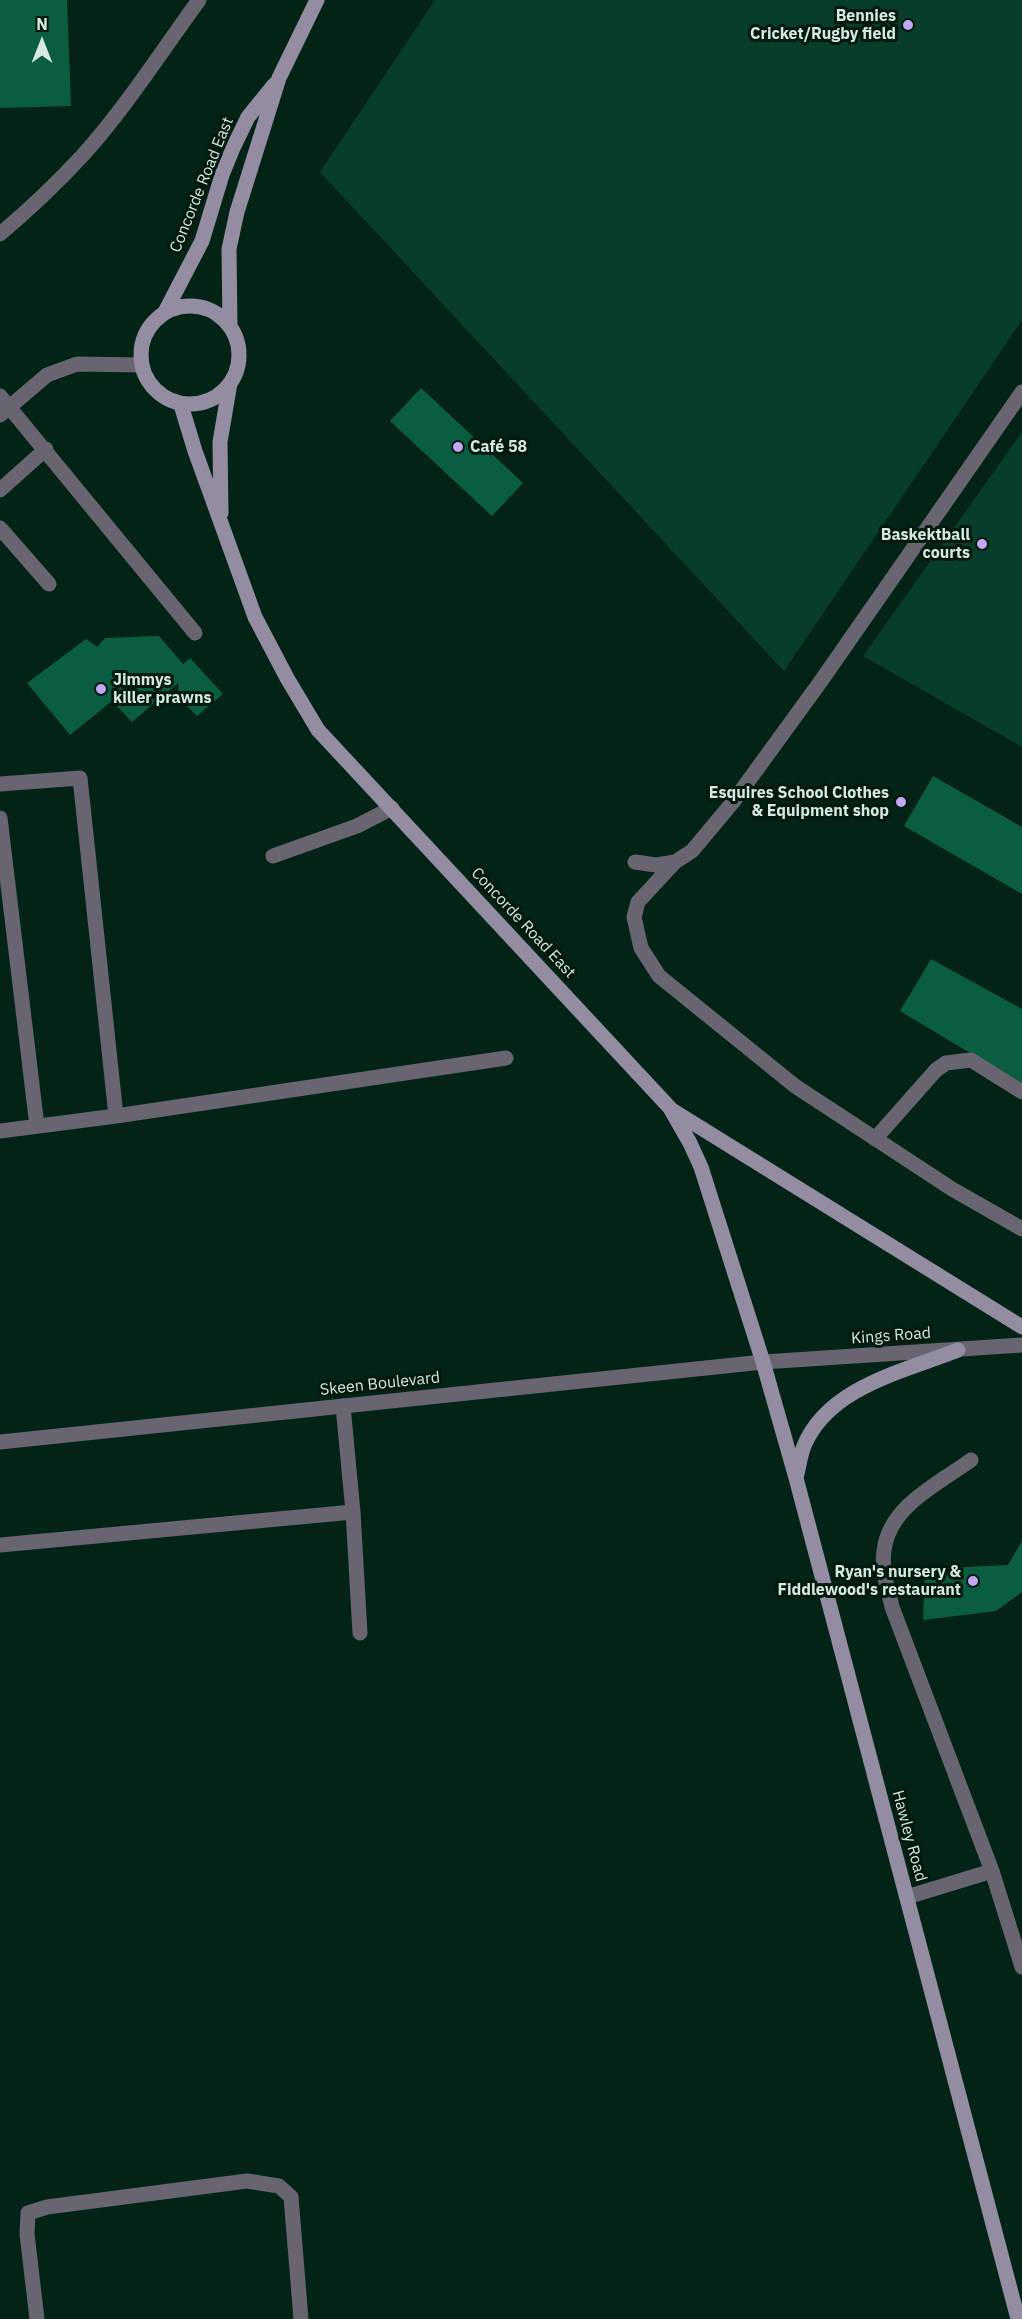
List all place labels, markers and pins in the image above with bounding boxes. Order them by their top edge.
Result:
place label: Bennies Cricket/Rugby field [750,6,896,44]
marker: Bennies Cricket/Rugby field [901,18,915,32]
place label: Café 58 [470,437,527,457]
marker: Café 58 [451,440,465,454]
place label: Baskektball courts [881,525,970,563]
marker: Baskektball courts [975,537,989,551]
place label: Jimmys killer prawns [113,670,212,708]
marker: Jimmys killer prawns [94,682,108,696]
place label: Esquires School Clothes & Equipment shop [709,783,889,821]
marker: Esquires School Clothes & Equipment shop [894,795,908,809]
place label: Ryan's nursery & Fiddlewood's restaurant [778,1562,961,1600]
marker: Ryan's nursery & Fiddlewood's restaurant [966,1574,980,1588]

